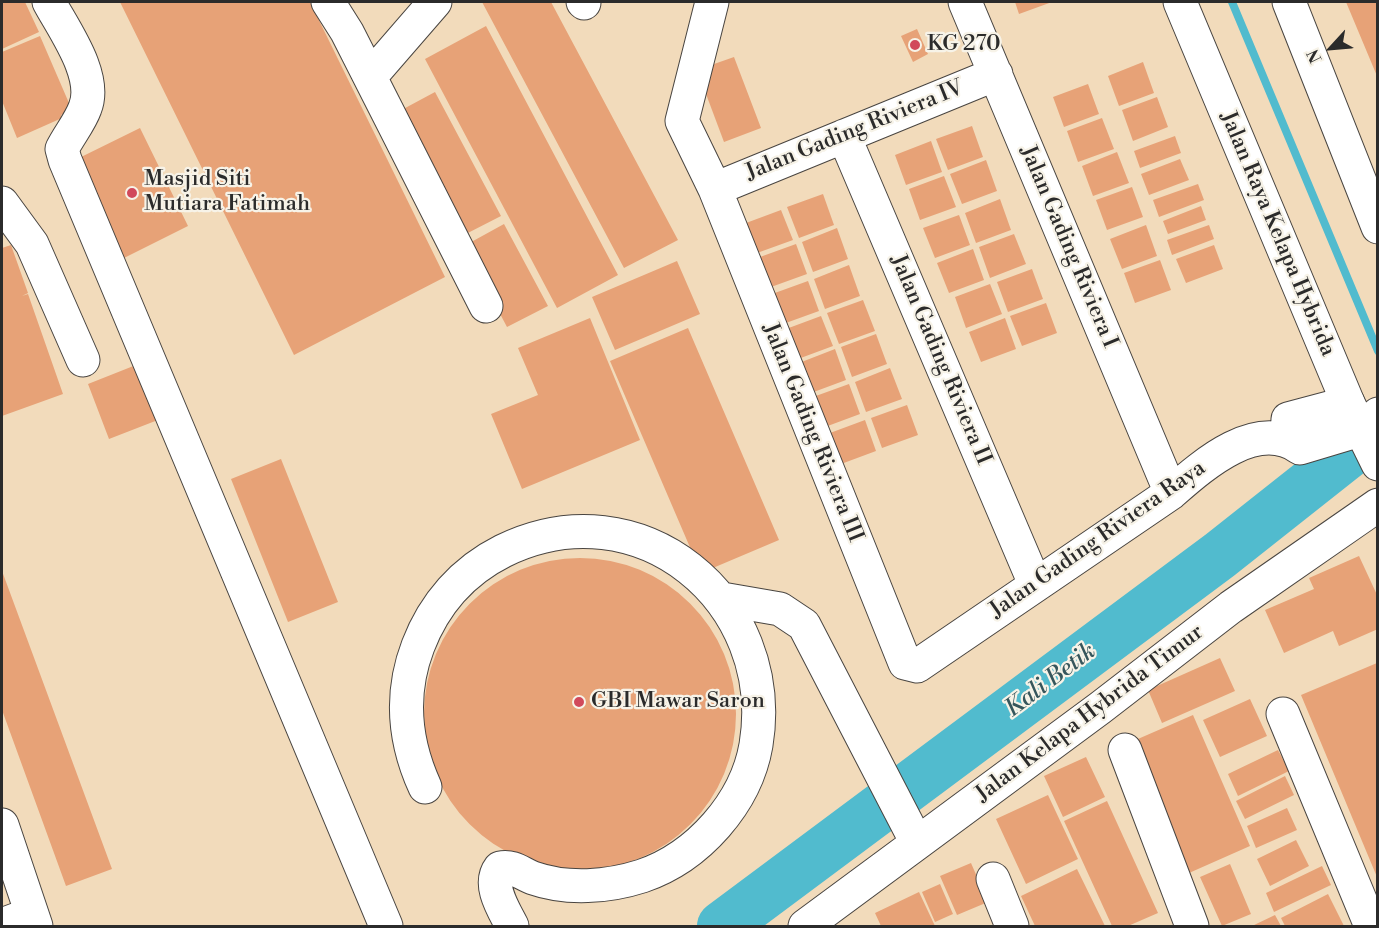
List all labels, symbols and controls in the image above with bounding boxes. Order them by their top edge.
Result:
north arrow [1301,18,1361,78]
place label: KG 270 [927,32,1001,58]
marker: KG 270 [908,38,922,52]
text: N [1303,46,1327,66]
street label: Jalan Gading Riviera IV [742,75,968,187]
street label: Jalan Raya Kelapa Hybrida [1213,108,1341,360]
street label: Jalan Gading Riviera I [1013,142,1123,352]
place label: Masjid Siti Mutiara Fatimah [144,167,310,218]
marker: Masjid Siti Mutiara Fatimah [125,186,139,200]
street label: Jalan Gading Riviera II [884,251,996,469]
street label: Jalan Gading Riviera III [756,320,868,546]
street label: Jalan Gading Riviera Raya [985,455,1211,625]
street label: Jalan Kelapa Hybrida Timur [971,620,1209,808]
water label: Kali Betik [1000,638,1102,724]
place label: GBI Mawar Saron [591,689,765,715]
marker: GBI Mawar Saron [572,695,586,709]

